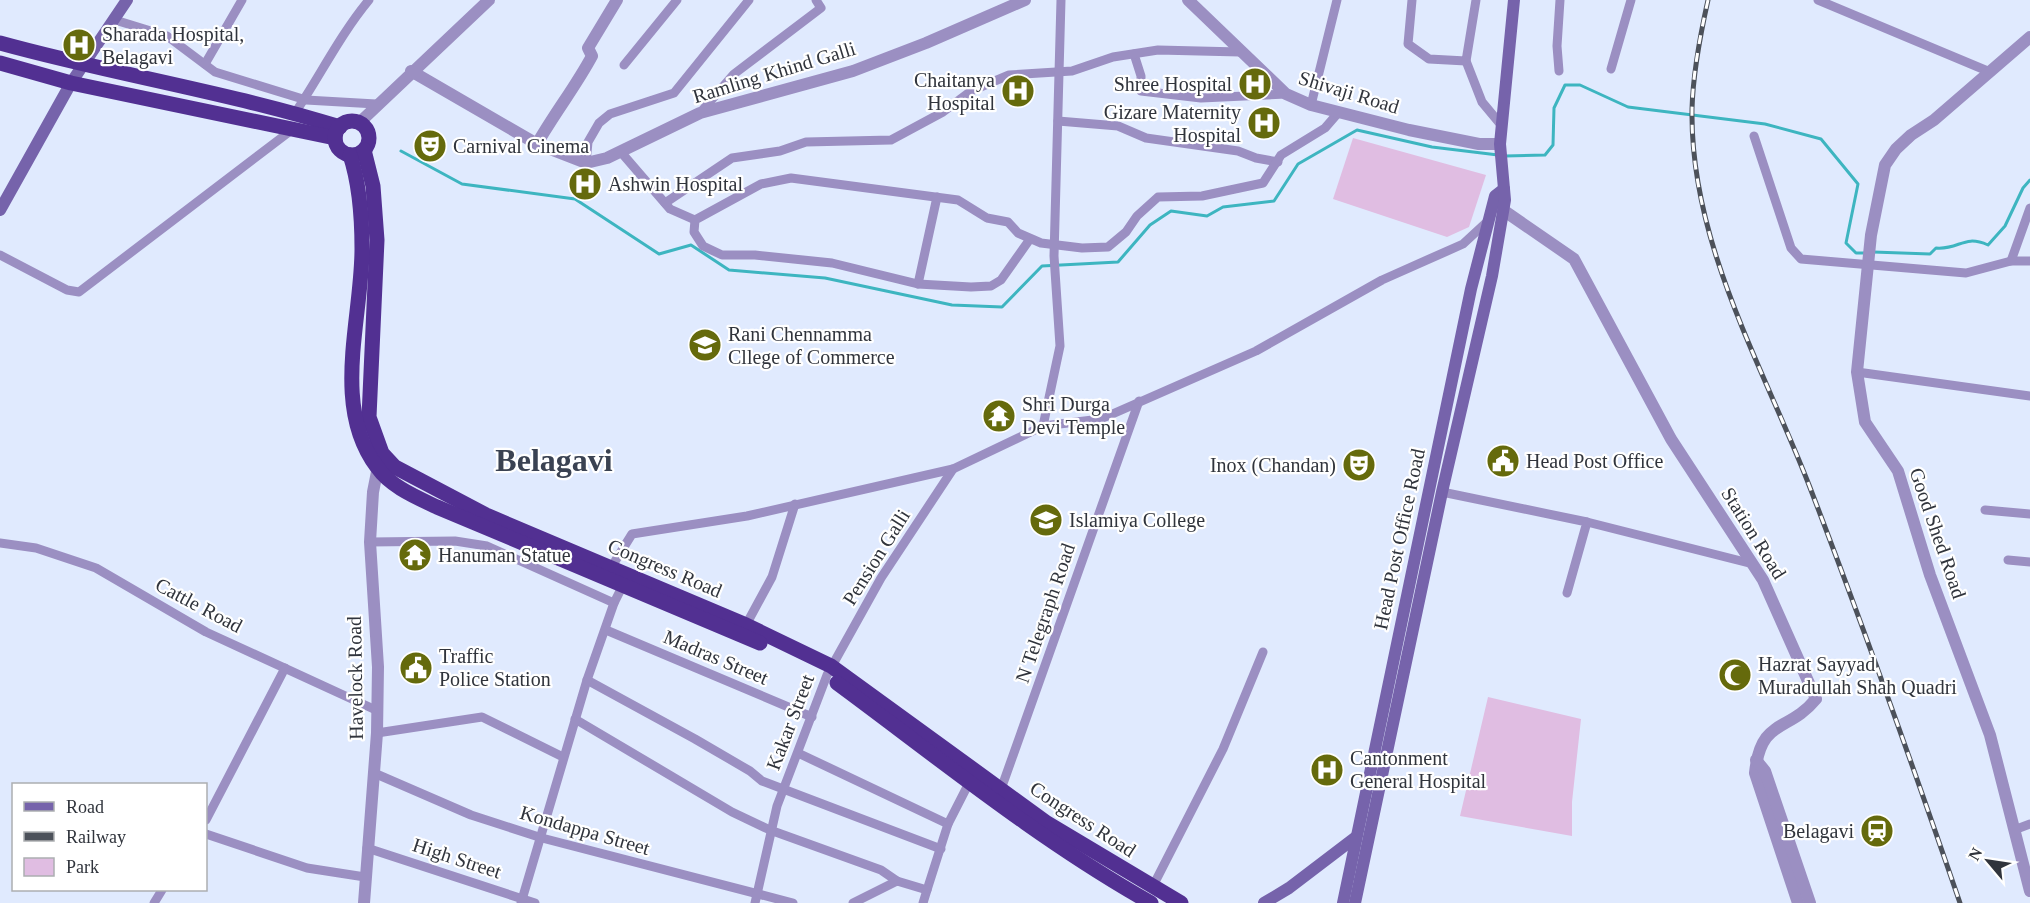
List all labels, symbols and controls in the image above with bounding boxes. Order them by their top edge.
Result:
place label: Sharada Hospital, Belagavi [102,23,244,69]
hospital icon: Sharada Hospital, Belagavi [61,27,97,63]
street label: Ramling Khind Galli [690,37,859,108]
hospital icon: Shree Hospital [1237,66,1273,102]
street label: Shivaji Road [1296,66,1402,119]
place label: Chaitanya Hospital [914,69,995,115]
hospital icon: Chaitanya Hospital [1000,73,1036,109]
place label: Shree Hospital [1114,73,1232,96]
place label: Gizare Maternity Hospital [1104,101,1241,147]
hospital icon: Gizare Maternity Hospital [1246,105,1282,141]
theatre icon: Carnival Cinema [412,128,448,164]
place label: Carnival Cinema [453,135,589,157]
hospital icon: Ashwin Hospital [567,166,603,202]
place label: Ashwin Hospital [608,173,743,196]
place label: Rani Chennamma Cllege of Commerce [728,323,895,369]
school or university icon: Rani Chennamma Cllege of Commerce [687,327,723,363]
place label: Shri Durga Devi Temple [1022,393,1125,439]
temple icon: Shri Durga Devi Temple [981,398,1017,434]
district label: Belagavi [495,442,613,478]
public building icon: Head Post Office [1485,443,1521,479]
street label: Head Post Office Road [1369,446,1429,632]
theatre icon: Inox (Chandan) [1341,447,1377,483]
place label: Head Post Office [1526,450,1663,472]
place label: Inox (Chandan) [1210,454,1336,477]
street label: Good Shed Road [1905,465,1971,601]
street label: Station Road [1717,483,1791,583]
school or university icon: Islamiya College [1028,502,1064,538]
street label: Pension Galli [838,505,914,609]
place label: Islamiya College [1069,509,1205,532]
street label: Congress Road [604,534,725,603]
temple icon: Hanuman Statue [397,537,433,573]
street label: N Telegraph Road [1011,540,1080,686]
place label: Hanuman Statue [438,544,571,566]
street label: Cattle Road [152,573,246,637]
street label: Havelock Road [343,616,367,740]
street label: Madras Street [660,625,772,689]
place label: Traffic Police Station [439,645,551,690]
public building icon: Traffic Police Station [398,650,434,686]
place label: Hazrat Sayyad Muradullah Shah Quadri [1758,653,1957,698]
mosque icon: Hazrat Sayyad Muradullah Shah Quadri [1717,657,1753,693]
street label: Kakar Street [762,671,818,773]
place label: Cantonment General Hospital [1350,747,1487,793]
hospital icon: Cantonment General Hospital [1309,752,1345,788]
street label: Congress Road [1025,777,1140,862]
legend [12,783,207,891]
text: Road [66,797,104,817]
street label: Kondappa Street [517,801,653,860]
station icon: Belagavi [1859,813,1895,849]
place label: Belagavi [1783,820,1854,843]
text: Railway [66,827,126,847]
north arrow [1958,831,2018,891]
street label: High Street [410,833,504,884]
text: N [1965,844,1986,863]
text: Park [66,857,99,877]

